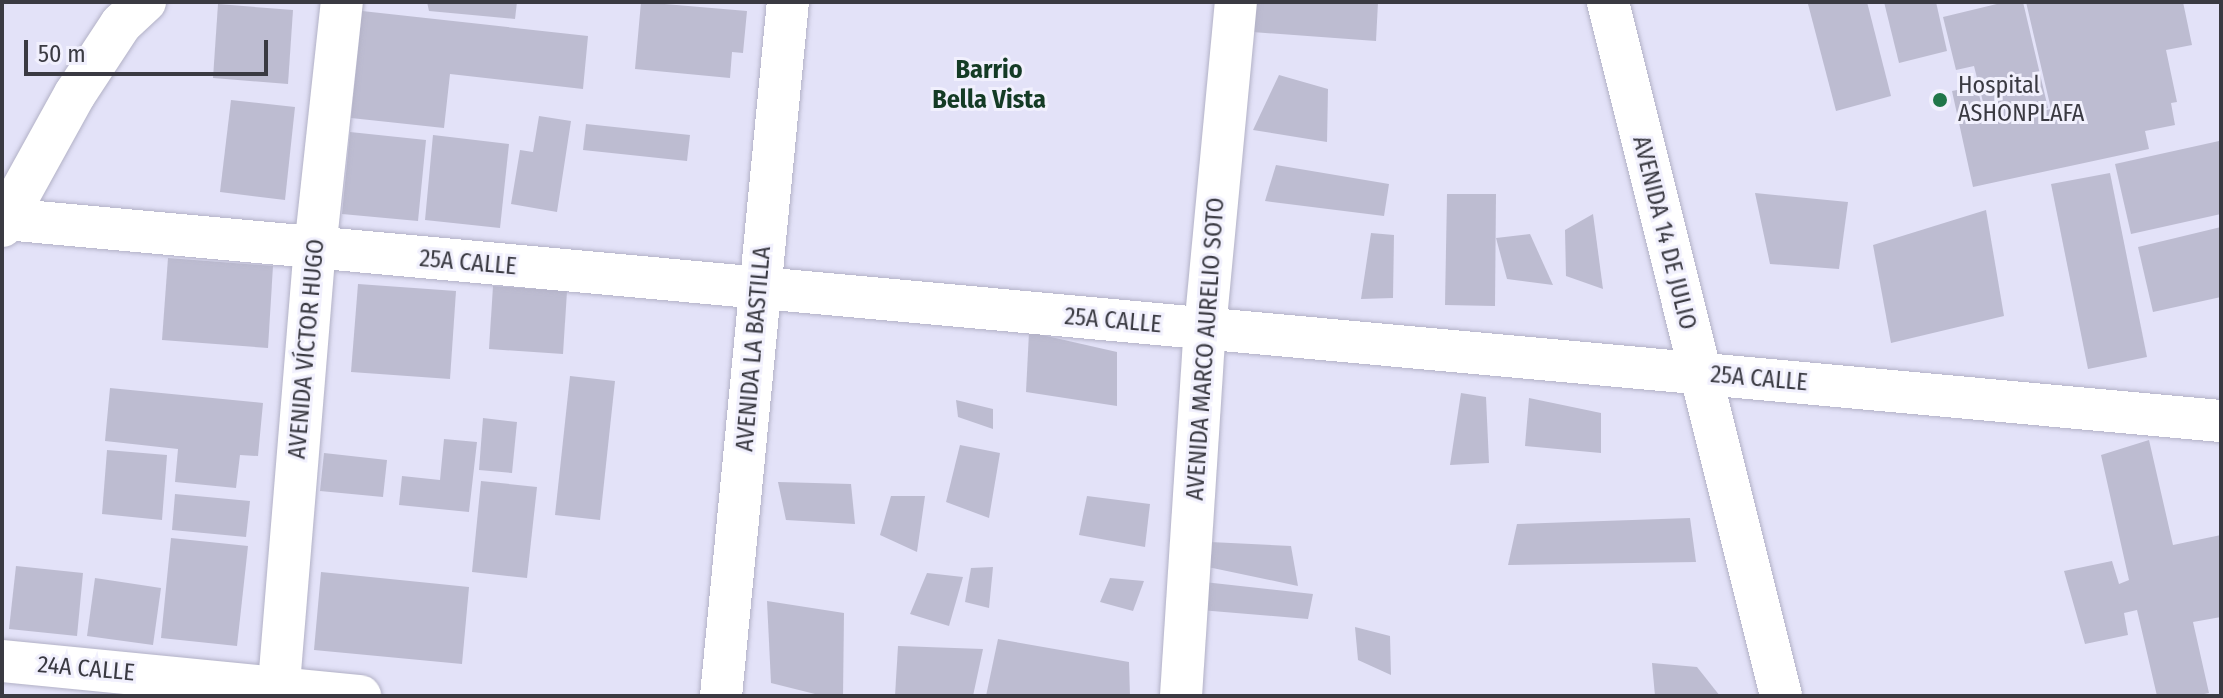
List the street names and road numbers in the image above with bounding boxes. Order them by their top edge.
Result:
street label: AVENIDA 14 DE JULIO [1626,133,1702,333]
street label: AVENIDA MARCO AURELIO SOTO [1181,197,1231,501]
street label: AVENIDA VÍCTOR HUGO [283,238,331,460]
street label: 25A CALLE [418,244,518,282]
street label: AVENIDA LA BASTILLA [731,245,777,453]
street label: 25A CALLE [1063,302,1163,340]
street label: 25A CALLE [1709,360,1809,398]
street label: 24A CALLE [36,650,136,688]

